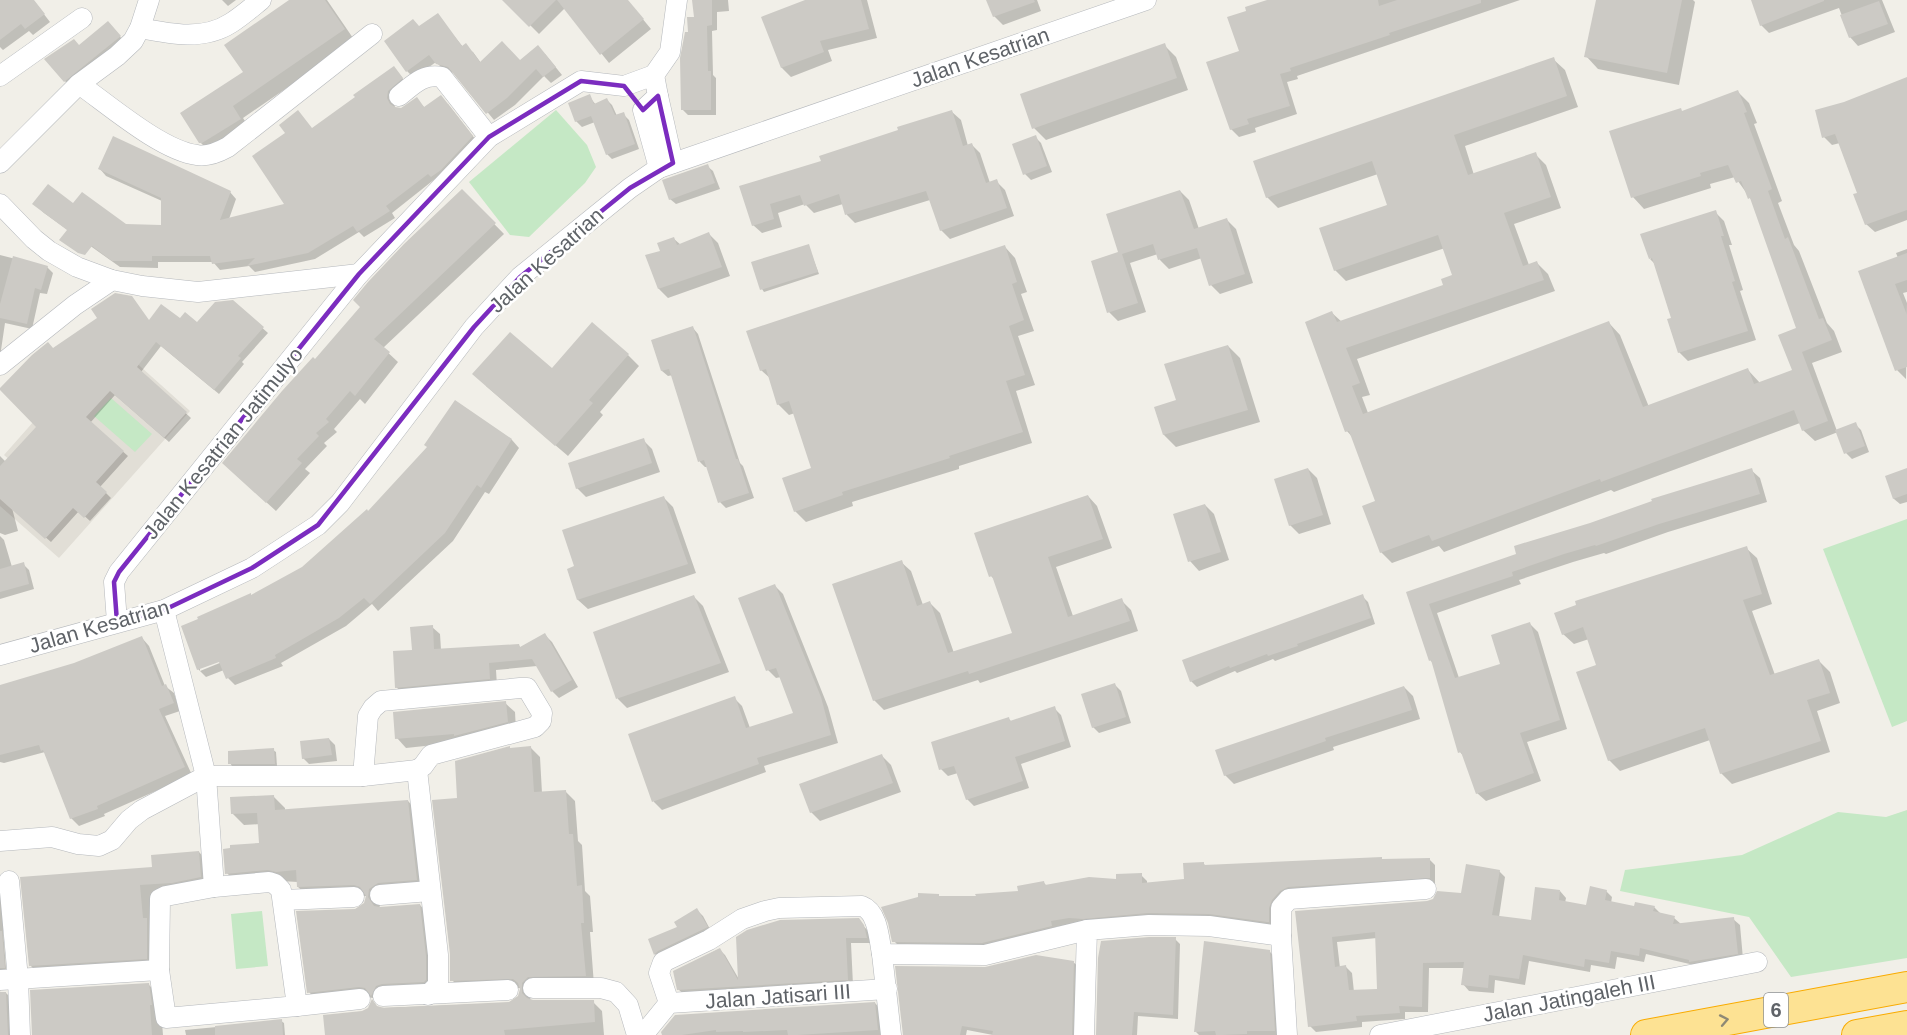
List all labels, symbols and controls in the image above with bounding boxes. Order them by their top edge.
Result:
street label: Jalan Kesatrian [908,23,1052,91]
street label: Jalan Kesatrian [485,203,607,317]
street label: Jalan Kesatrian Jatimulyo [139,343,307,543]
street label: Jalan Kesatrian [26,595,172,657]
street label: Jalan Jatingaleh III [1481,970,1657,1026]
street label: Jalan Jatisari III [704,979,852,1013]
road number: 6 [1764,993,1788,1027]
one-way arrow [1719,1014,1729,1027]

